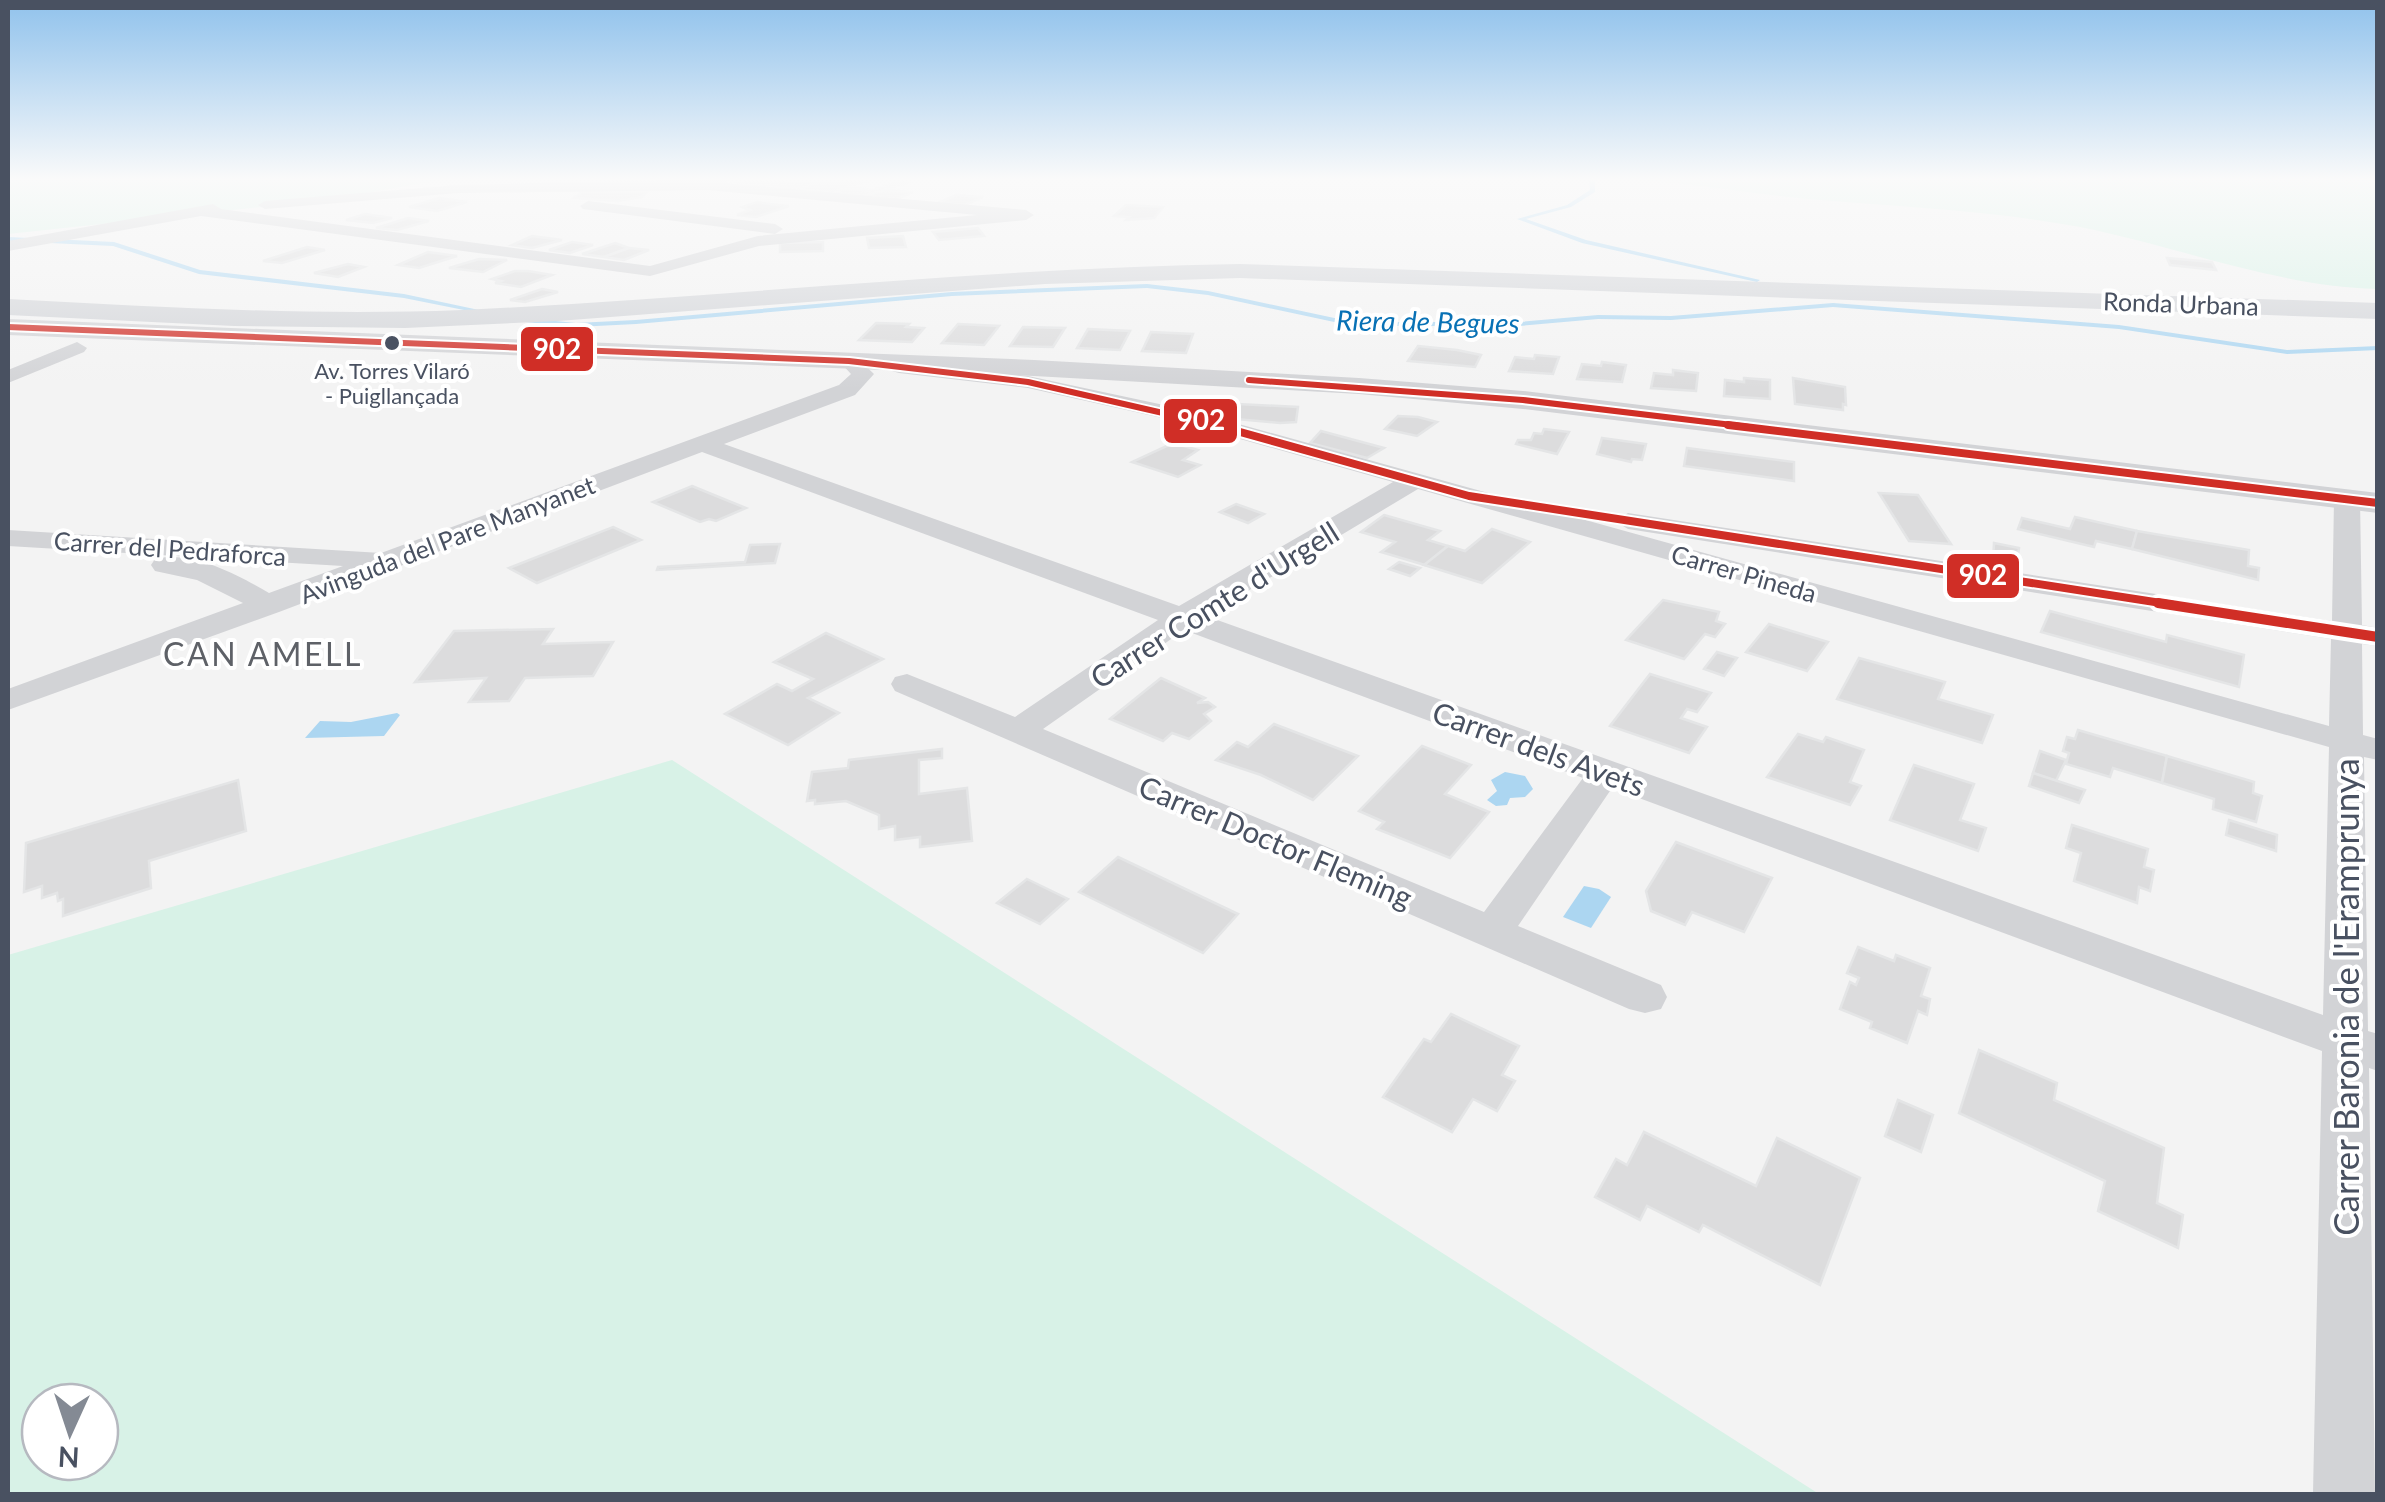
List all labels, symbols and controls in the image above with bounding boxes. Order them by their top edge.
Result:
street label: Ronda Urbana [2103,285,2259,321]
water label: Riera de Begues [1336,302,1520,340]
line badge: 902 [519,325,595,373]
text: 902 [533,331,581,365]
marker: Av. Torres Vilaró - Puigllançada [382,333,402,353]
place label: Av. Torres Vilaró - Puigllançada [314,357,470,409]
line badge: 902 [1162,397,1239,445]
text: 902 [1177,402,1225,436]
street label: Avinguda del Pare Manyanet [295,469,599,609]
street label: Carrer Comte d'Urgell [1083,513,1345,695]
street label: Carrer del Pedraforca [53,525,287,571]
street label: Carrer Pineda [1668,538,1820,608]
line badge: 902 [1945,552,2021,600]
text: 902 [1959,557,2007,591]
district label: CAN AMELL [163,634,363,673]
street label: Carrer dels Avets [1428,693,1650,803]
street label: Carrer Baronia de l'Eramprunya [2324,758,2366,1236]
street label: Carrer Doctor Fleming [1134,767,1418,915]
north arrow [20,1382,120,1482]
text: N [57,1440,80,1476]

